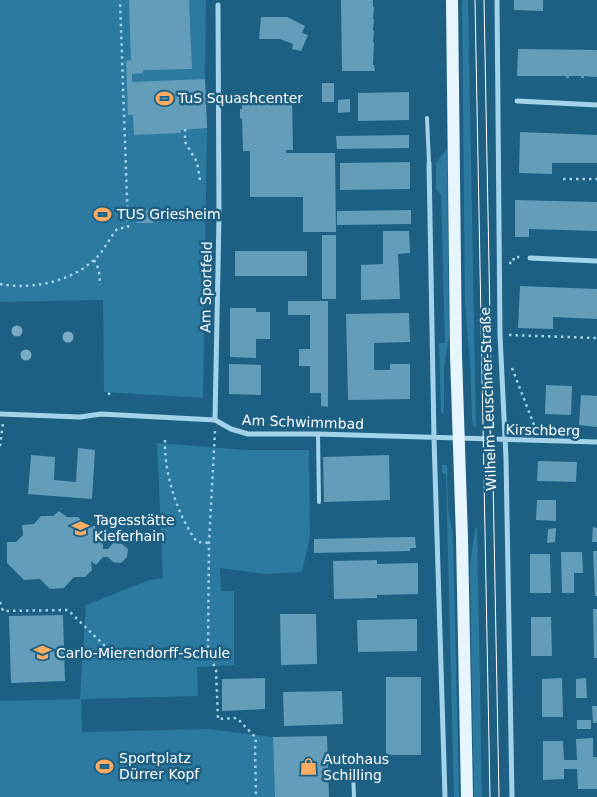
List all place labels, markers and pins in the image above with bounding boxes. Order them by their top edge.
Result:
sports icon: TuS Squashcenter [154,88,174,108]
place label: TuS Squashcenter [177,90,303,106]
sports icon: TUS Griesheim [93,204,113,224]
place label: TUS Griesheim [116,206,221,222]
place label: Tagesstätte Kieferhain [93,512,175,544]
school or university icon: Tagesstätte Kieferhain [70,518,90,538]
school or university icon: Carlo-Mierendorff-Schule [32,643,52,663]
place label: Carlo-Mierendorff-Schule [56,645,230,661]
place label: Sportplatz Dürrer Kopf [119,750,200,782]
place label: Autohaus Schilling [323,751,389,783]
sports icon: Sportplatz Dürrer Kopf [95,756,115,776]
shop icon: Autohaus Schilling [299,757,319,777]

